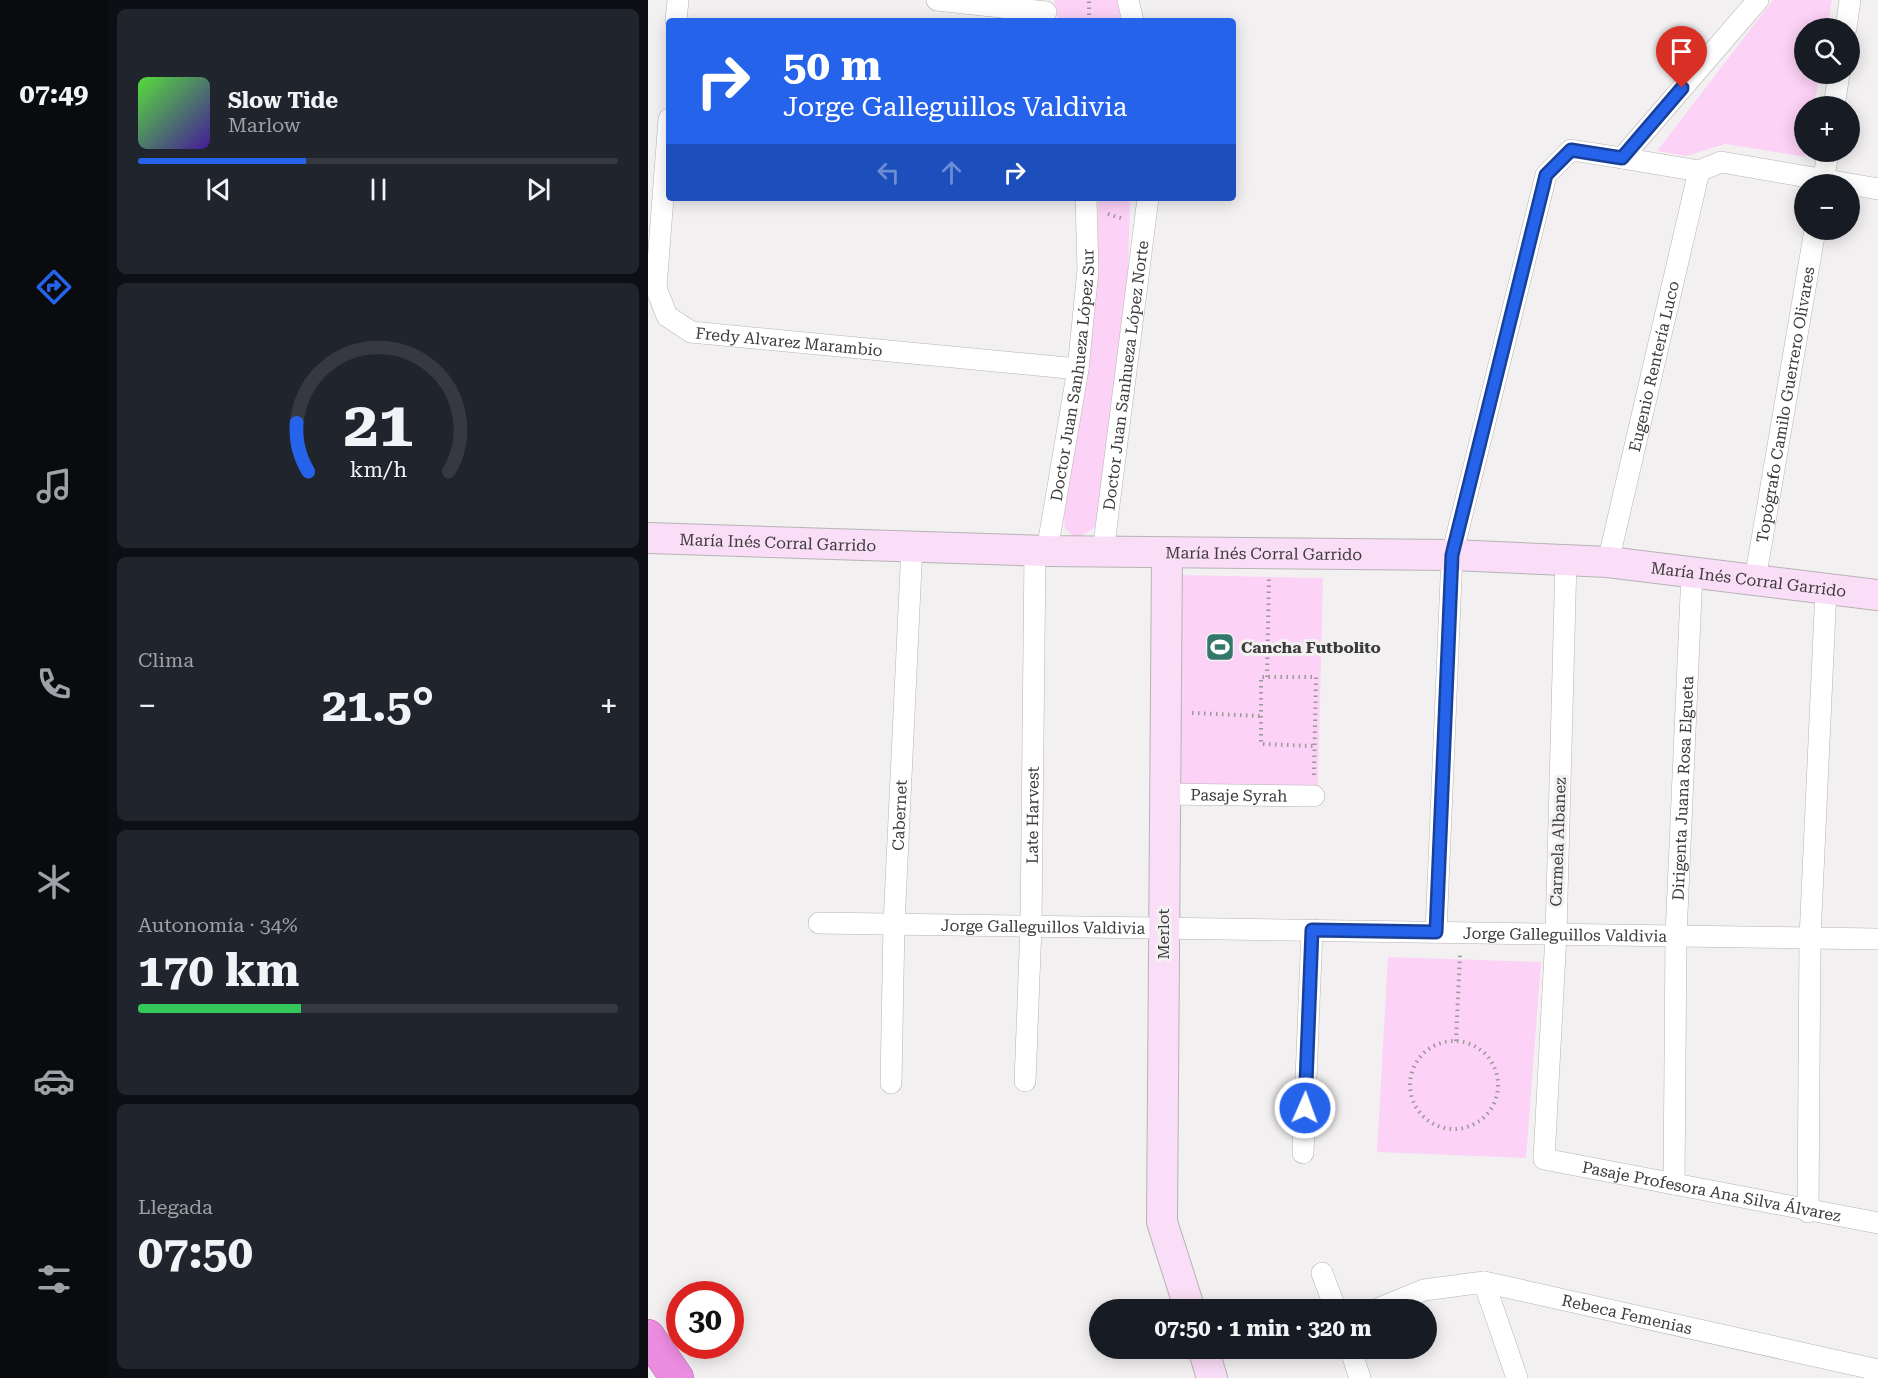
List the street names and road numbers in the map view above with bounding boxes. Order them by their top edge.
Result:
street label: Doctor Juan Sanhueza López Norte [1099,239,1152,511]
street label: Doctor Juan Sanhueza López Sur [1046,248,1098,503]
street label: Topógrafo Camilo Guerrero Olivares [1752,265,1818,544]
street label: Eugenio Rentería Luco [1625,279,1683,453]
street label: Fredy Alvarez Marambio [695,323,884,360]
street label: María Inés Corral Garrido [679,530,877,555]
street label: María Inés Corral Garrido [1165,543,1362,564]
street label: María Inés Corral Garrido [1650,558,1848,601]
street label: Dirigenta Juana Rosa Elgueta [1668,675,1697,901]
street label: Late Harvest [1022,766,1042,864]
street label: Carmela Albanez [1546,777,1570,907]
street label: Cabernet [888,779,910,851]
street label: Pasaje Syrah [1190,785,1288,805]
street label: Merlot [1154,908,1173,960]
street label: Jorge Galleguillos Valdivia [941,915,1146,937]
street label: Jorge Galleguillos Valdivia [1463,923,1668,945]
street label: Pasaje Profesora Ana Silva Álvarez [1581,1157,1843,1225]
street label: Rebeca Femenias [1560,1290,1694,1338]

